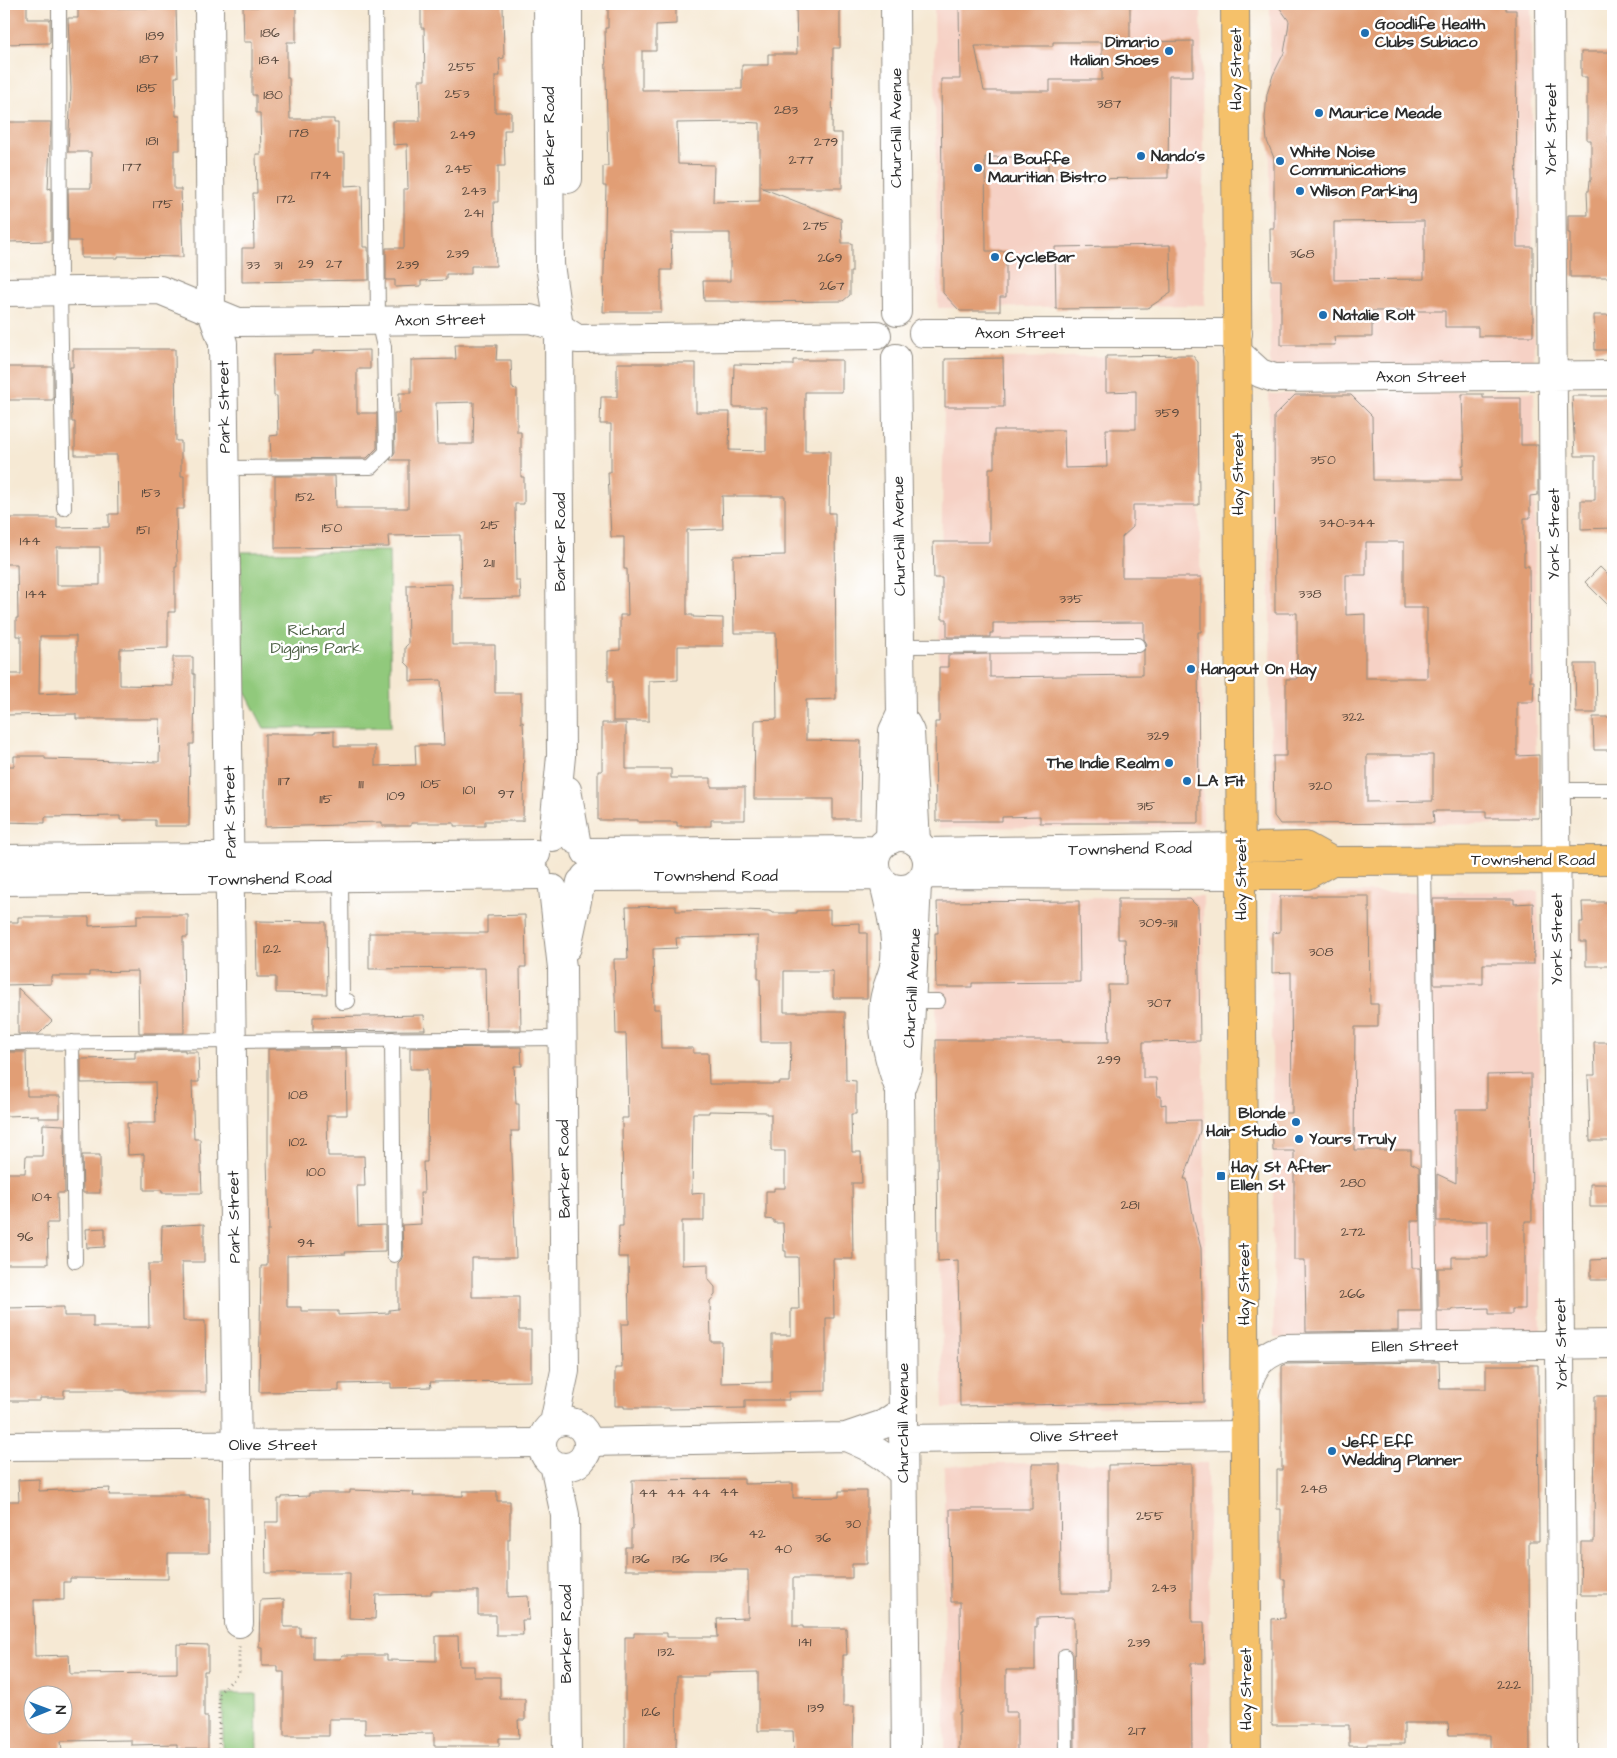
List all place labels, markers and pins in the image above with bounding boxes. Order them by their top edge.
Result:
place label: Goodlife Health Clubs Subiaco [1375,13,1486,53]
marker: Goodlife Health Clubs Subiaco [1359,27,1371,39]
place label: Dimario Italian Shoes [1071,31,1160,71]
marker: Dimario Italian Shoes [1163,45,1175,57]
place label: Maurice Meade [1329,102,1442,124]
marker: Maurice Meade [1313,107,1325,119]
place label: White Noise Communications [1289,141,1406,181]
place label: Nando's [1151,145,1205,167]
place label: La Bouffe Mauritian Bistro [988,148,1107,188]
marker: Nando's [1135,150,1147,162]
marker: White Noise Communications [1274,155,1286,167]
marker: La Bouffe Mauritian Bistro [972,162,984,174]
place label: Wilson Parking [1309,180,1418,204]
marker: Wilson Parking [1294,185,1306,197]
place label: CycleBar [1005,246,1075,269]
marker: CycleBar [989,251,1001,263]
place label: Natalie Rolt [1333,304,1416,326]
marker: Natalie Rolt [1317,309,1329,321]
place label: Hangout On Hay [1201,658,1317,682]
marker: Hangout On Hay [1185,663,1197,675]
place label: The Indie Realm [1046,752,1160,774]
marker: The Indie Realm [1163,757,1175,769]
place label: LA Fit [1197,770,1245,792]
marker: LA Fit [1181,775,1193,787]
place label: Blonde Hair Studio [1206,1102,1287,1142]
marker: Blonde Hair Studio [1290,1116,1302,1128]
place label: Yours Truly [1309,1128,1396,1151]
marker: Yours Truly [1293,1133,1305,1145]
place label: Hay St After Ellen St [1231,1156,1331,1196]
marker: Hay St After Ellen St [1215,1170,1227,1182]
place label: Jeff Eff Wedding Planner [1341,1431,1462,1473]
marker: Jeff Eff Wedding Planner [1326,1445,1338,1457]

